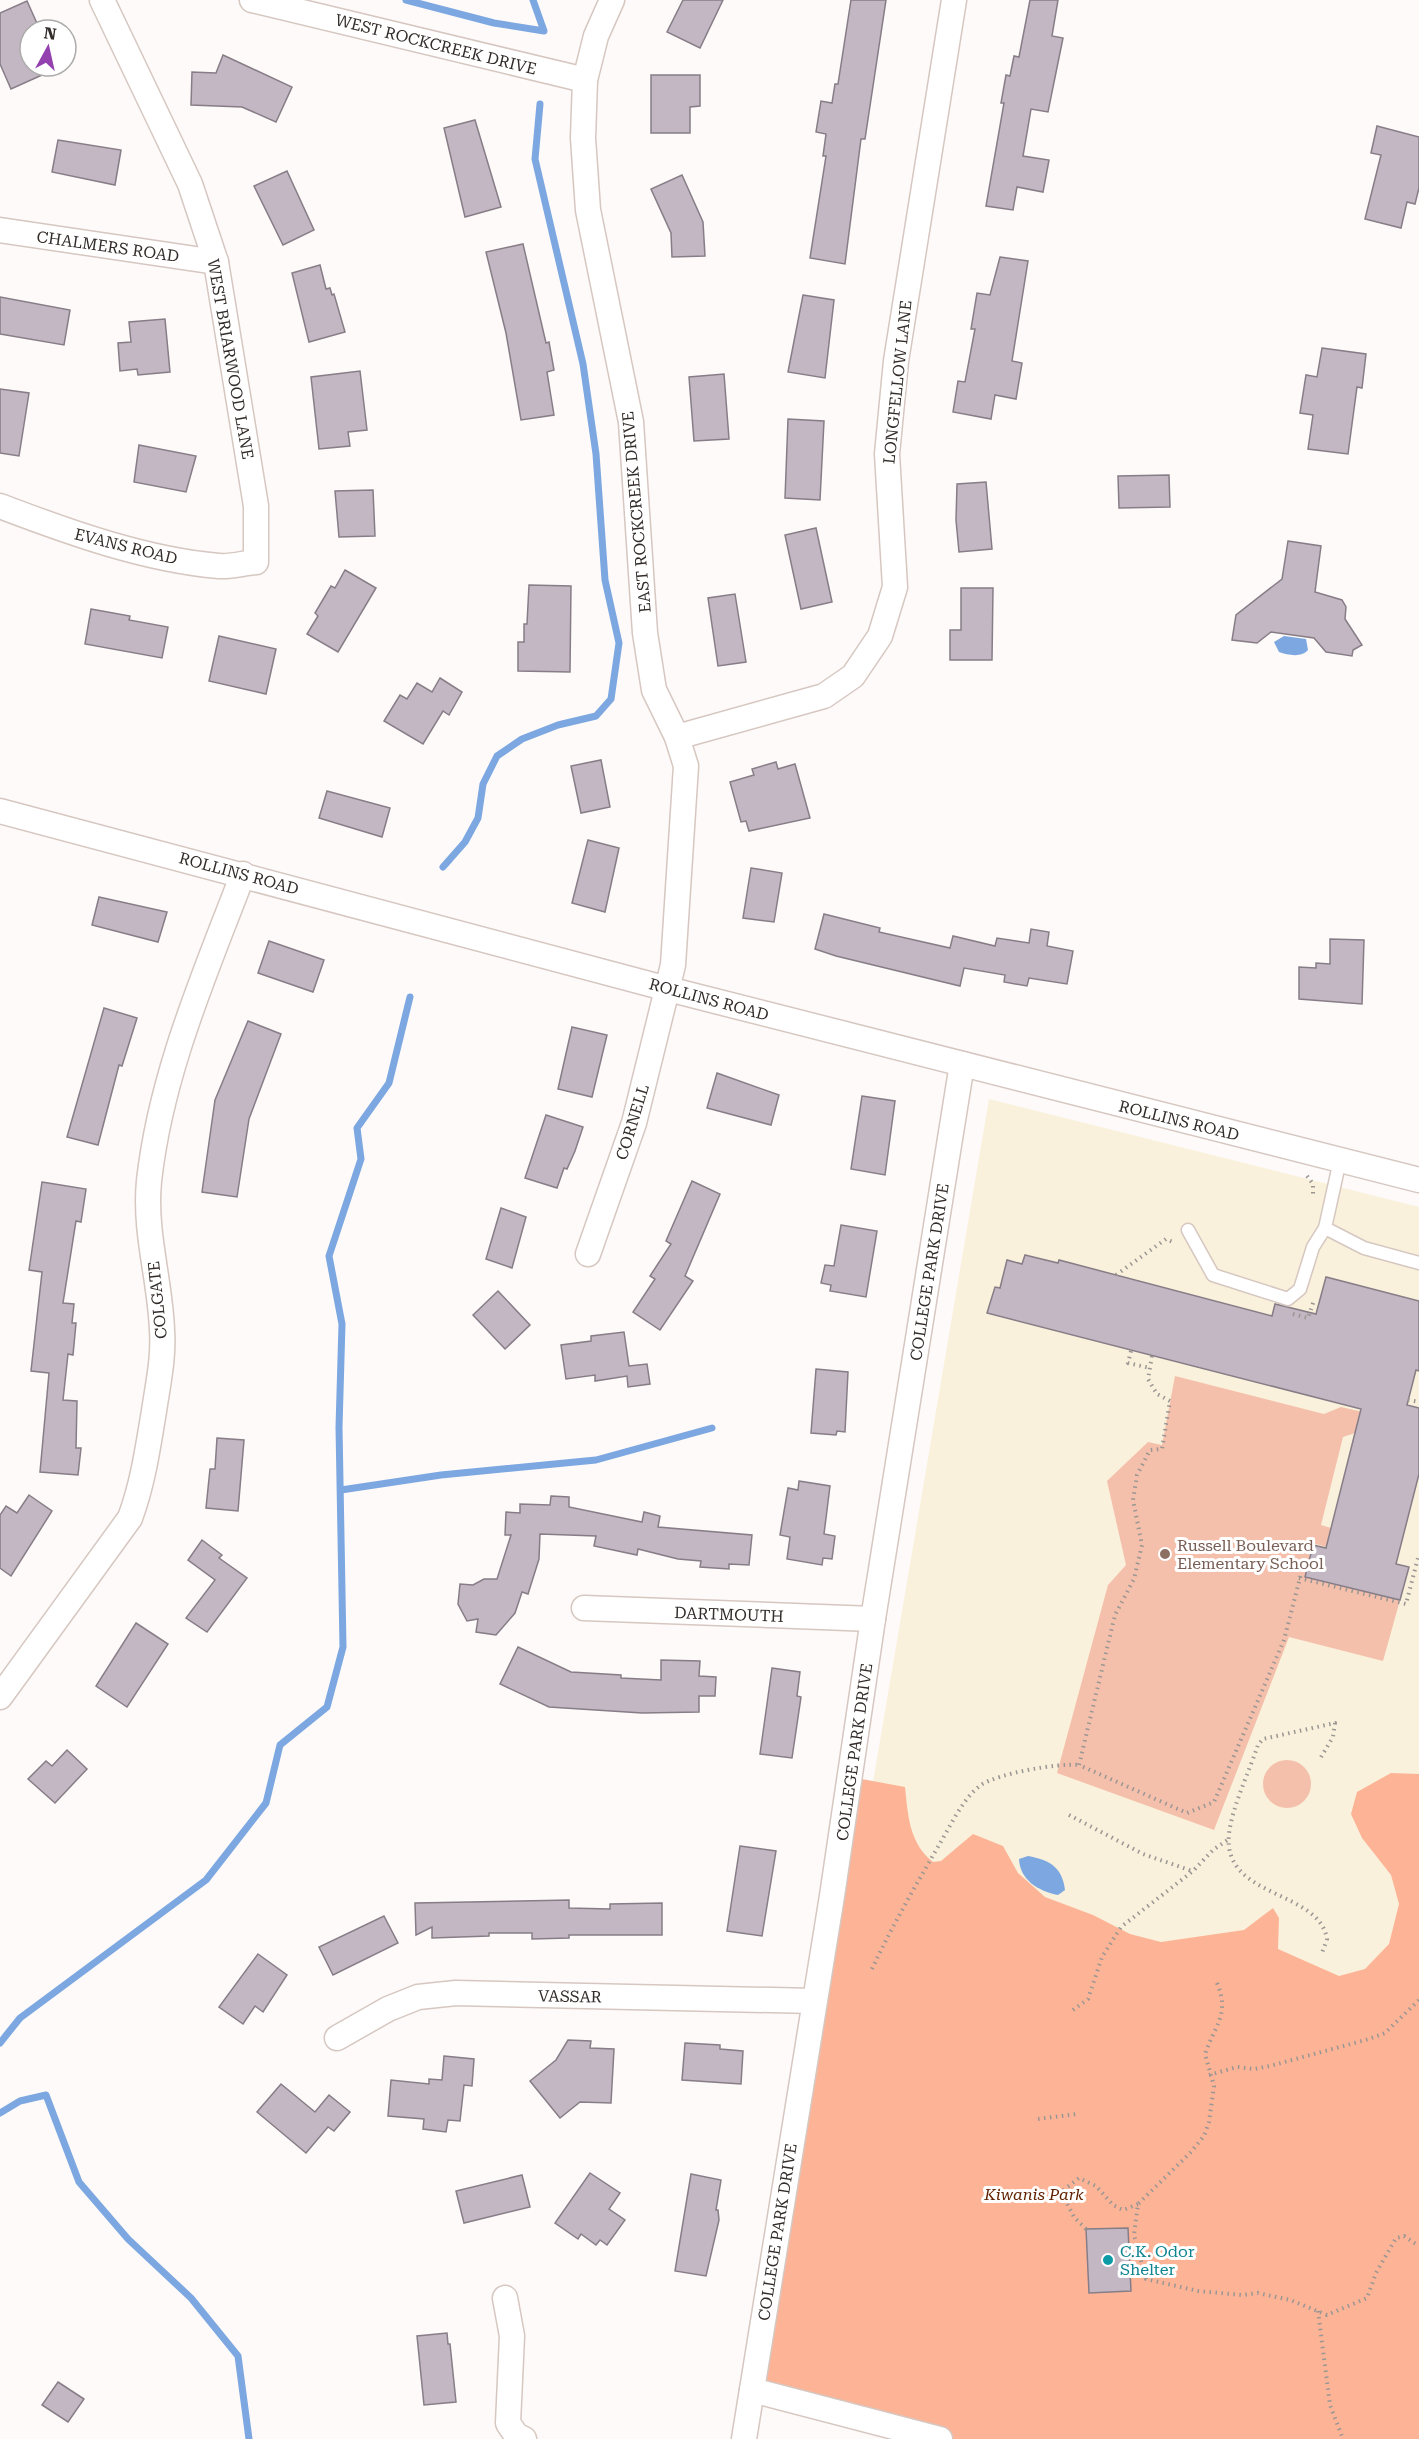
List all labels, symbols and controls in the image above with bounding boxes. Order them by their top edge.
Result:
street label: WEST ROCKCREEK DRIVE [333,10,539,79]
north arrow [18,18,78,78]
text: N [43,23,57,44]
street label: CHALMERS ROAD [36,227,180,266]
street label: WEST BRIARWOOD LANE [204,257,257,461]
street label: LONGFELLOW LANE [879,299,916,465]
street label: EAST ROCKCREEK DRIVE [618,410,655,613]
street label: EVANS ROAD [72,525,179,568]
street label: ROLLINS ROAD [177,848,301,899]
street label: ROLLINS ROAD [647,974,771,1025]
street label: CORNELL [612,1082,653,1162]
street label: ROLLINS ROAD [1117,1096,1241,1145]
street label: COLLEGE PARK DRIVE [906,1182,953,1362]
street label: COLGATE [144,1260,171,1340]
place label: Russell Boulevard Elementary School [1177,1536,1324,1573]
marker: Russell Boulevard Elementary School [1158,1547,1172,1561]
street label: DARTMOUTH [674,1603,784,1626]
street label: COLLEGE PARK DRIVE [833,1662,876,1842]
street label: VASSAR [538,1986,602,2007]
street label: COLLEGE PARK DRIVE [754,2142,801,2322]
park label: Kiwanis Park [983,2185,1084,2204]
place label: C.K. Odor Shelter [1120,2242,1195,2279]
marker: C.K. Odor Shelter [1101,2253,1115,2267]

